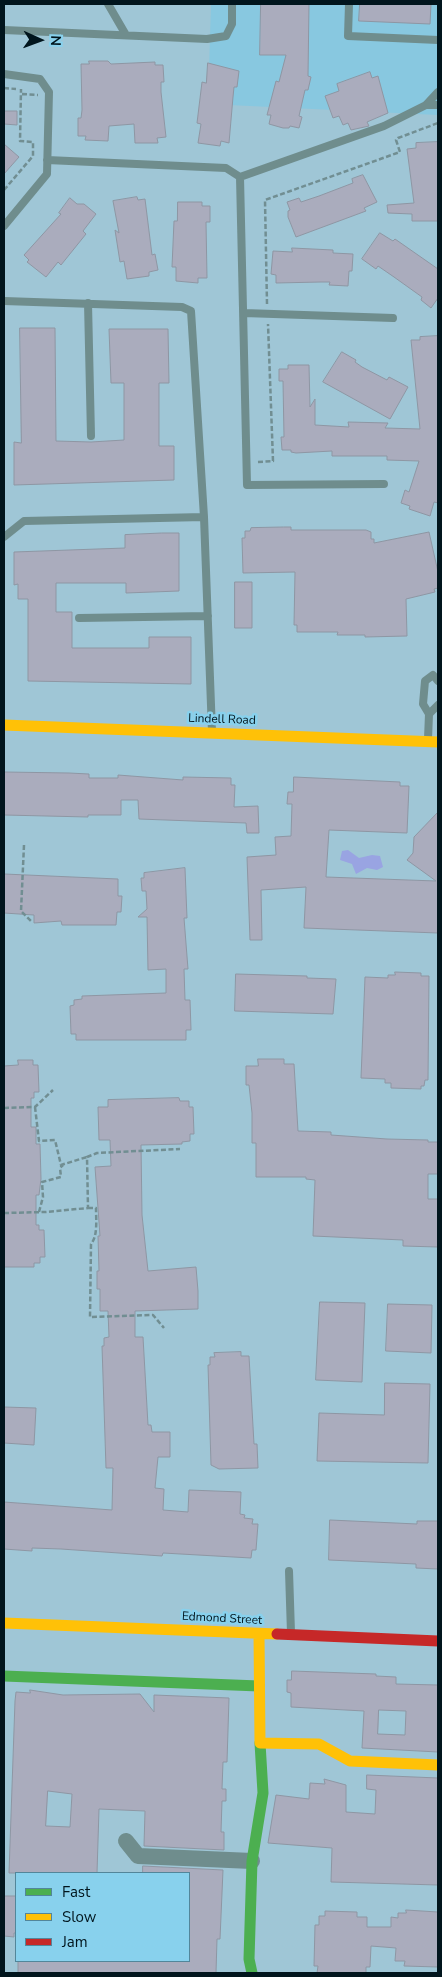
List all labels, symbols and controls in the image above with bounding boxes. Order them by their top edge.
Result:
north arrow [15,15,65,65]
text: N [46,35,65,46]
street label: Lindell Road [188,712,256,728]
street label: Edmond Street [181,1610,263,1628]
legend [15,1872,190,1962]
text: Fast [62,1882,90,1902]
text: Slow [62,1907,96,1927]
text: Jam [62,1932,88,1952]

